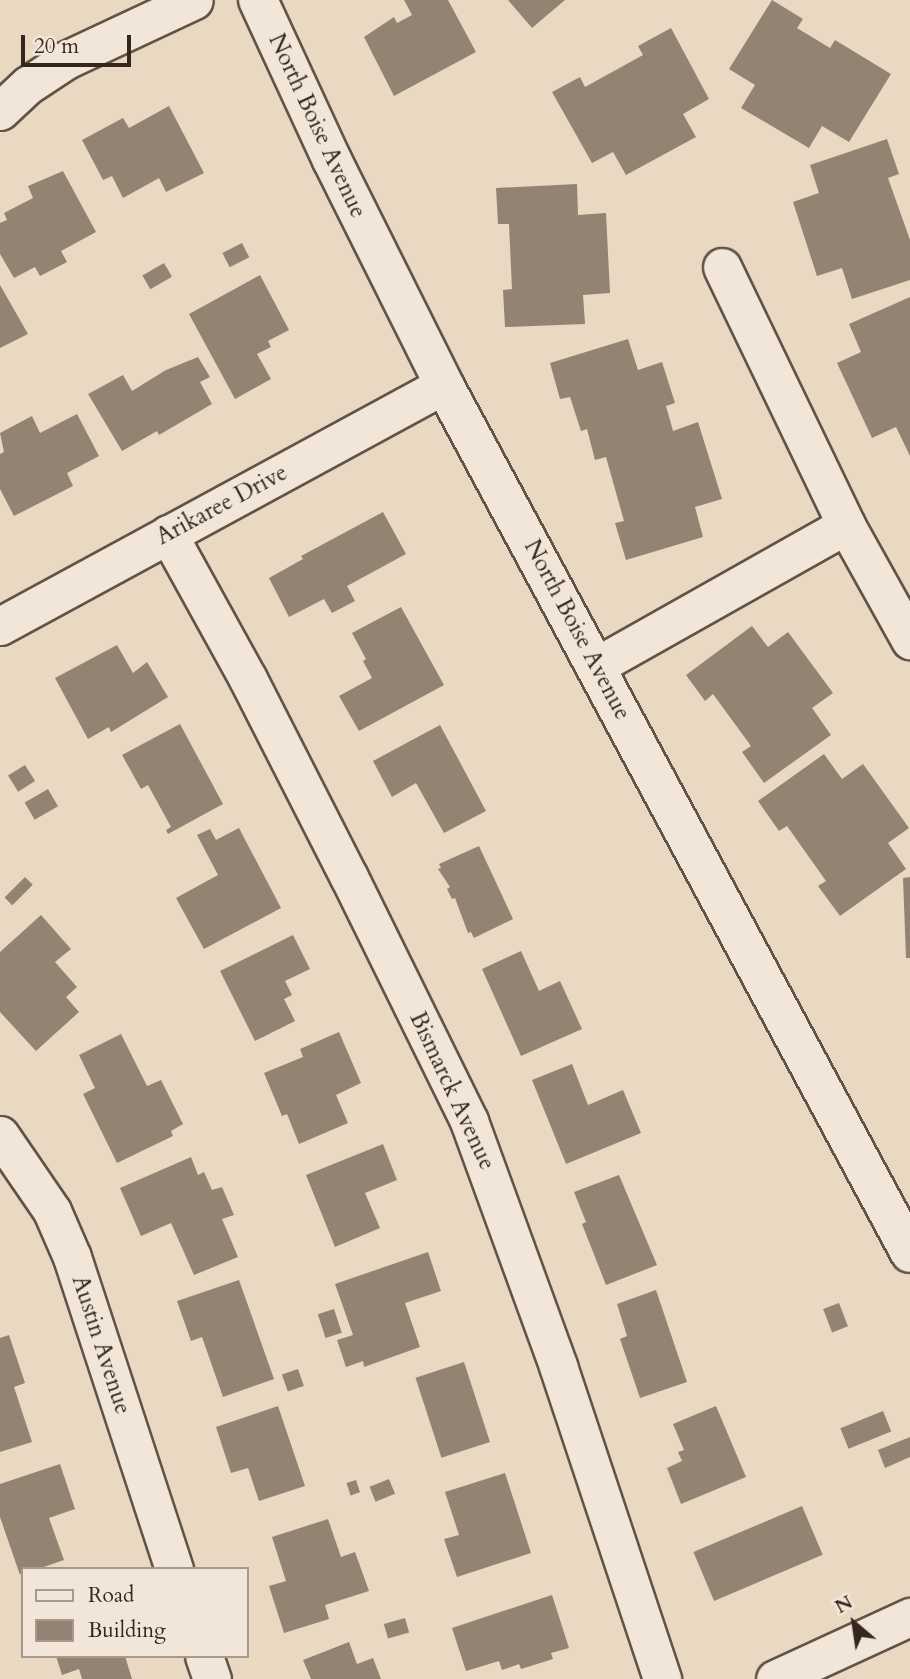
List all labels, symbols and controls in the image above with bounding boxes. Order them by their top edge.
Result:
scale bar [24,21,135,65]
street label: North Boise Avenue [262,30,372,222]
text: 20 m [34,32,79,61]
street label: Arikaree Drive [152,459,292,551]
street label: North Boise Avenue [518,535,636,725]
street label: Bismarck Avenue [403,1008,501,1174]
street label: Austin Avenue [66,1272,136,1418]
legend [21,1567,248,1658]
text: Road [88,1581,134,1610]
north arrow [819,1588,889,1658]
text: N [830,1589,857,1620]
text: Building [88,1616,166,1645]

